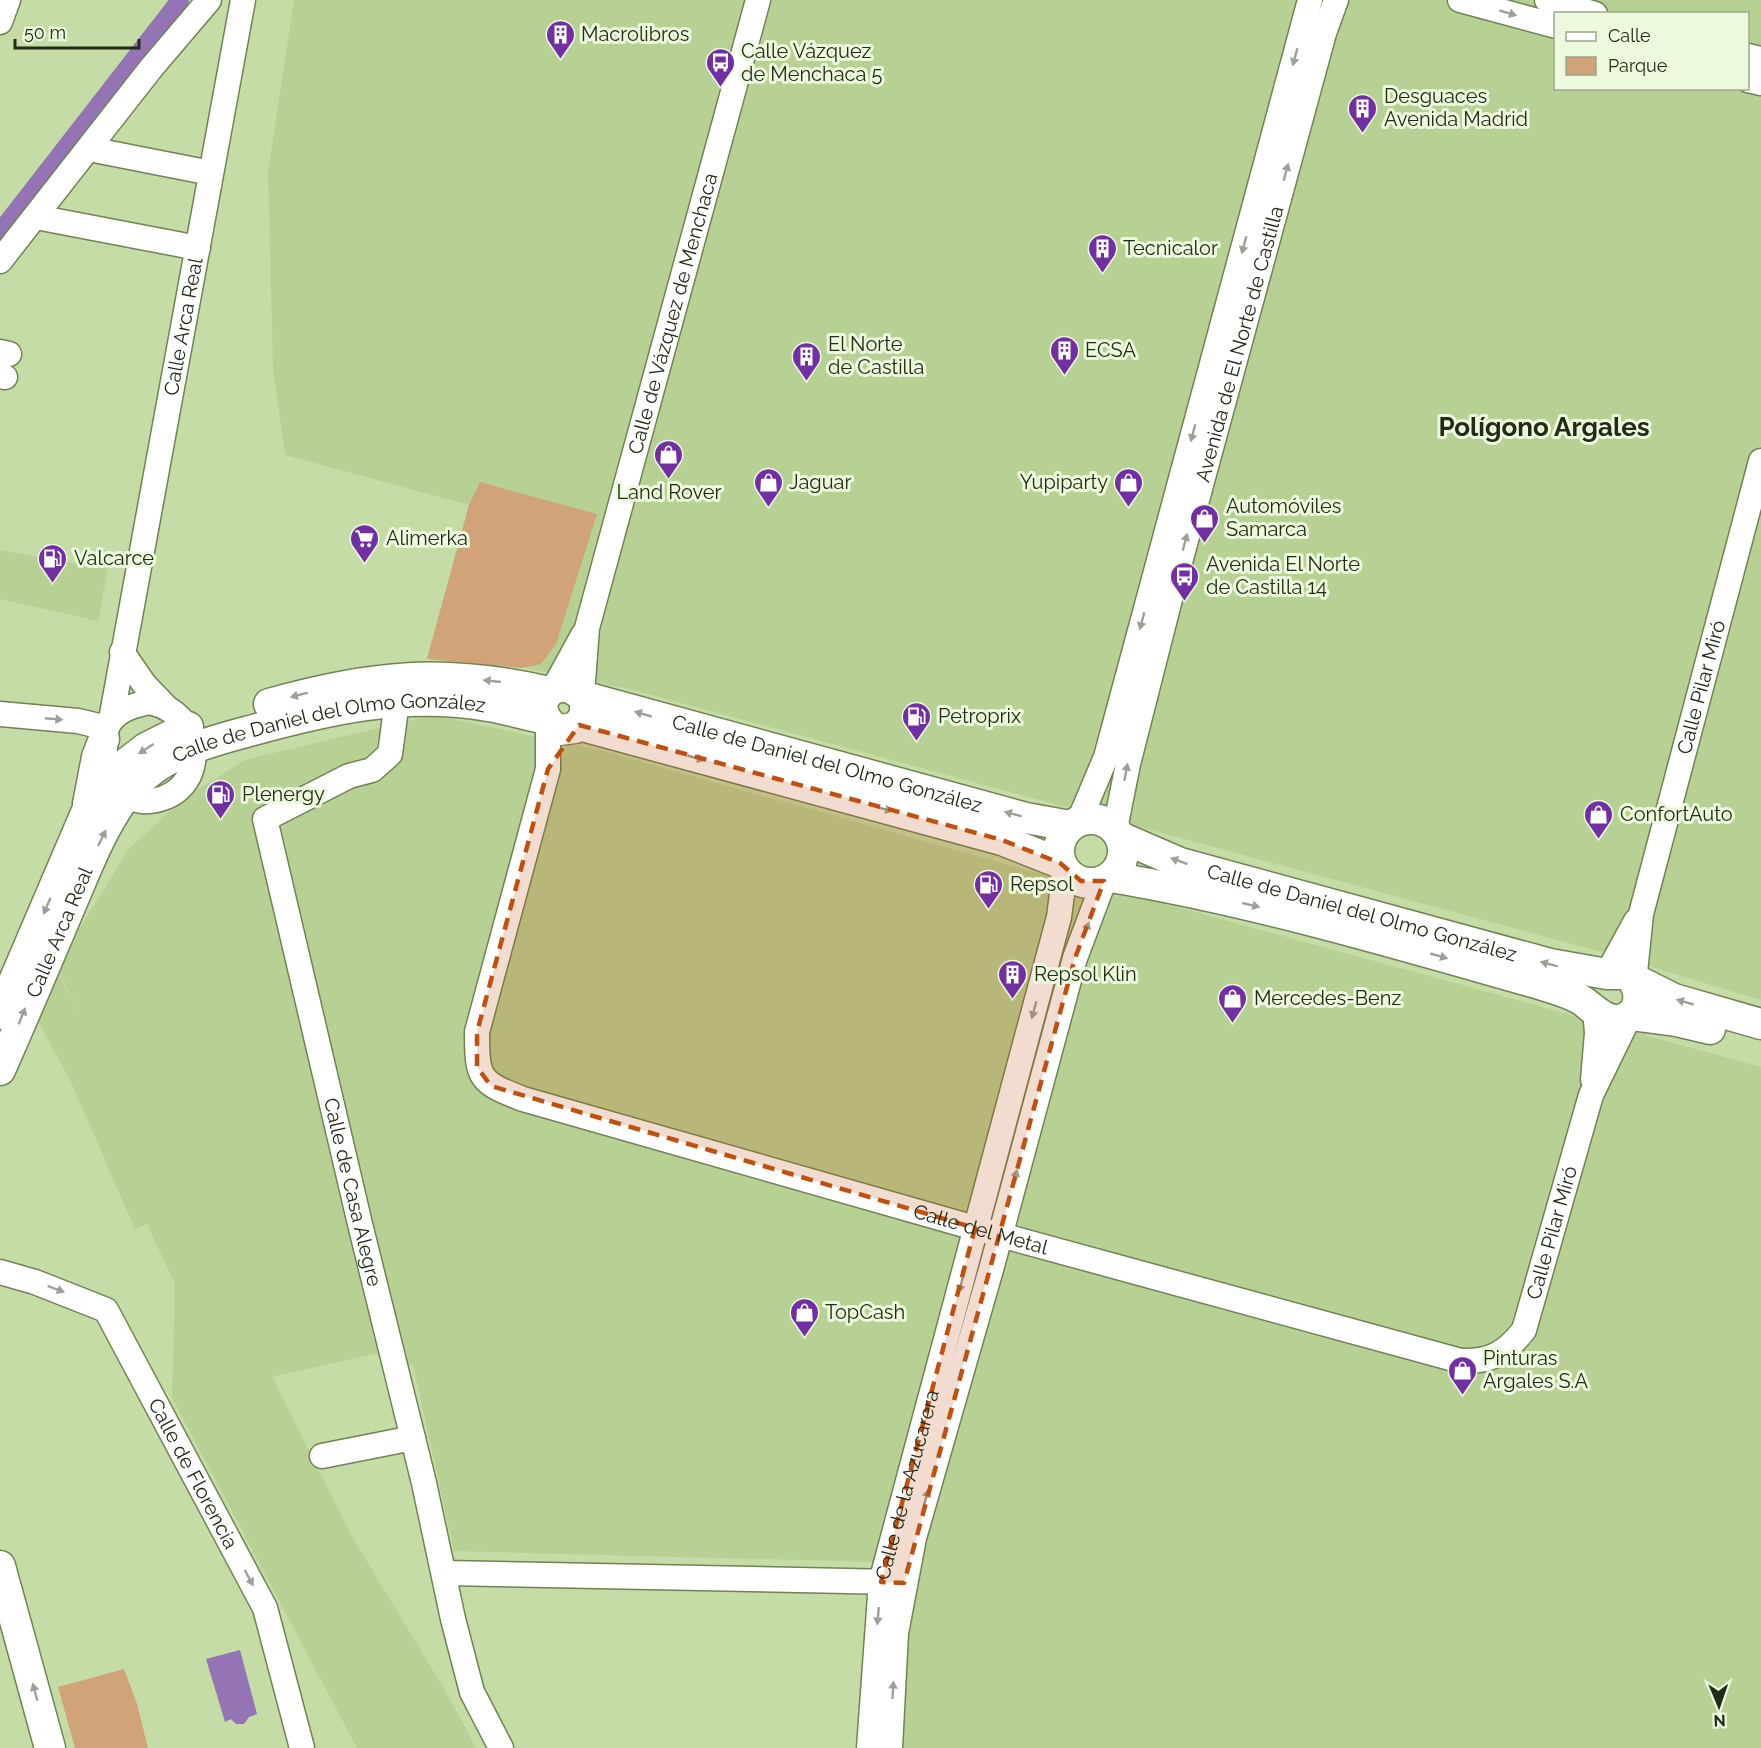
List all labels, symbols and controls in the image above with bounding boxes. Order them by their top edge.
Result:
one-way arrow [1499,9,1517,18]
scale bar [15,12,140,50]
legend [1554,12,1749,90]
building icon: Macrolibros [544,18,576,60]
text: 50 m [24,22,66,43]
place label: Macrolibros [581,22,689,46]
text: Calle [1608,25,1651,46]
place label: Calle Vázquez de Menchaca 5 [741,39,883,86]
bus stop icon: Calle Vázquez de Menchaca 5 [704,46,736,88]
one-way arrow [1290,47,1300,66]
text: Parque [1608,55,1668,76]
place label: Desguaces Avenida Madrid [1384,84,1528,131]
building icon: Desguaces Avenida Madrid [1347,92,1379,134]
one-way arrow [1282,163,1292,181]
street label: Calle de Vázquez de Menchaca [623,170,722,457]
street label: Avenida de El Norte de Castilla [1190,203,1288,484]
building icon: Tecnicalor [1086,232,1118,274]
place label: Tecnicalor [1123,236,1218,260]
one-way arrow [1239,236,1249,254]
street label: Calle Arca Real [159,255,208,398]
place label: El Norte de Castilla [828,332,924,379]
building icon: ECSA [1048,334,1080,376]
place label: ECSA [1085,338,1136,362]
building icon: El Norte de Castilla [791,340,823,382]
district label: Polígono Argales [1438,412,1650,442]
one-way arrow [1188,424,1198,442]
shop icon: Land Rover [653,438,685,480]
shop icon: Jaguar [752,466,784,508]
shop icon: Yupiparty [1113,466,1145,508]
place label: Jaguar [789,470,852,494]
place label: Yupiparty [1020,470,1108,494]
place label: Land Rover [616,480,722,504]
place label: Automóviles Samarca [1226,494,1341,541]
shop icon: Automóviles Samarca [1189,502,1221,544]
supermarket icon: Alimerka [349,522,381,564]
place label: Alimerka [386,526,468,550]
one-way arrow [1181,533,1190,551]
fuel station icon: Valcarce [37,542,69,584]
place label: Valcarce [74,546,154,570]
place label: Avenida El Norte de Castilla 14 [1206,552,1360,599]
bus stop icon: Avenida El Norte de Castilla 14 [1169,560,1201,602]
one-way arrow [1137,612,1147,630]
street label: Calle Pilar Miró [1672,617,1730,757]
one-way arrow [482,676,501,685]
street label: Calle de Daniel del Olmo González [168,689,488,768]
one-way arrow [290,691,308,700]
fuel station icon: Petroprix [901,700,933,742]
place label: Petroprix [938,704,1021,728]
one-way arrow [634,708,652,718]
street label: Calle de Daniel del Olmo González [670,709,985,817]
one-way arrow [44,714,63,724]
one-way arrow [138,743,154,754]
one-way arrow [687,754,705,763]
one-way arrow [1122,762,1131,781]
fuel station icon: Plenergy [205,778,237,820]
place label: Plenergy [242,782,325,806]
shop icon: ConfortAuto [1583,798,1615,840]
place label: ConfortAuto [1620,802,1733,826]
one-way arrow [875,805,893,814]
one-way arrow [1004,809,1022,819]
one-way arrow [97,829,106,846]
one-way arrow [1170,856,1188,866]
street label: Calle de Daniel del Olmo González [1204,859,1520,966]
street label: Calle Arca Real [21,863,98,1001]
fuel station icon: Repsol [973,868,1005,910]
place label: Repsol [1010,872,1074,896]
one-way arrow [42,897,52,915]
one-way arrow [1241,901,1260,911]
one-way arrow [1081,921,1091,939]
one-way arrow [1430,952,1448,961]
building icon: Repsol Klin [997,958,1029,1000]
one-way arrow [1540,958,1559,968]
place label: Repsol Klin [1034,962,1137,986]
shop icon: Mercedes-Benz [1217,982,1249,1024]
place label: Mercedes-Benz [1254,986,1401,1010]
one-way arrow [1675,997,1693,1006]
one-way arrow [1028,1001,1038,1019]
one-way arrow [17,1006,27,1024]
street label: Calle de Casa Alegre [319,1096,387,1289]
street label: Calle Pilar Miró [1521,1163,1582,1302]
one-way arrow [1011,1169,1021,1187]
street label: Calle del Metal [911,1199,1051,1260]
one-way arrow [956,1275,966,1294]
one-way arrow [47,1285,65,1295]
shop icon: TopCash [788,1296,820,1338]
place label: TopCash [825,1300,905,1324]
place label: Pinturas Argales S.A [1483,1346,1588,1393]
shop icon: Pinturas Argales S.A [1446,1354,1478,1396]
street label: Calle de la Azucarera [870,1387,944,1583]
street label: Calle de Florencia [143,1394,243,1553]
one-way arrow [921,1489,931,1507]
one-way arrow [244,1569,254,1586]
one-way arrow [874,1606,883,1625]
north arrow [1689,1676,1749,1736]
one-way arrow [889,1680,898,1699]
one-way arrow [29,1682,39,1701]
text: N [1713,1711,1726,1730]

